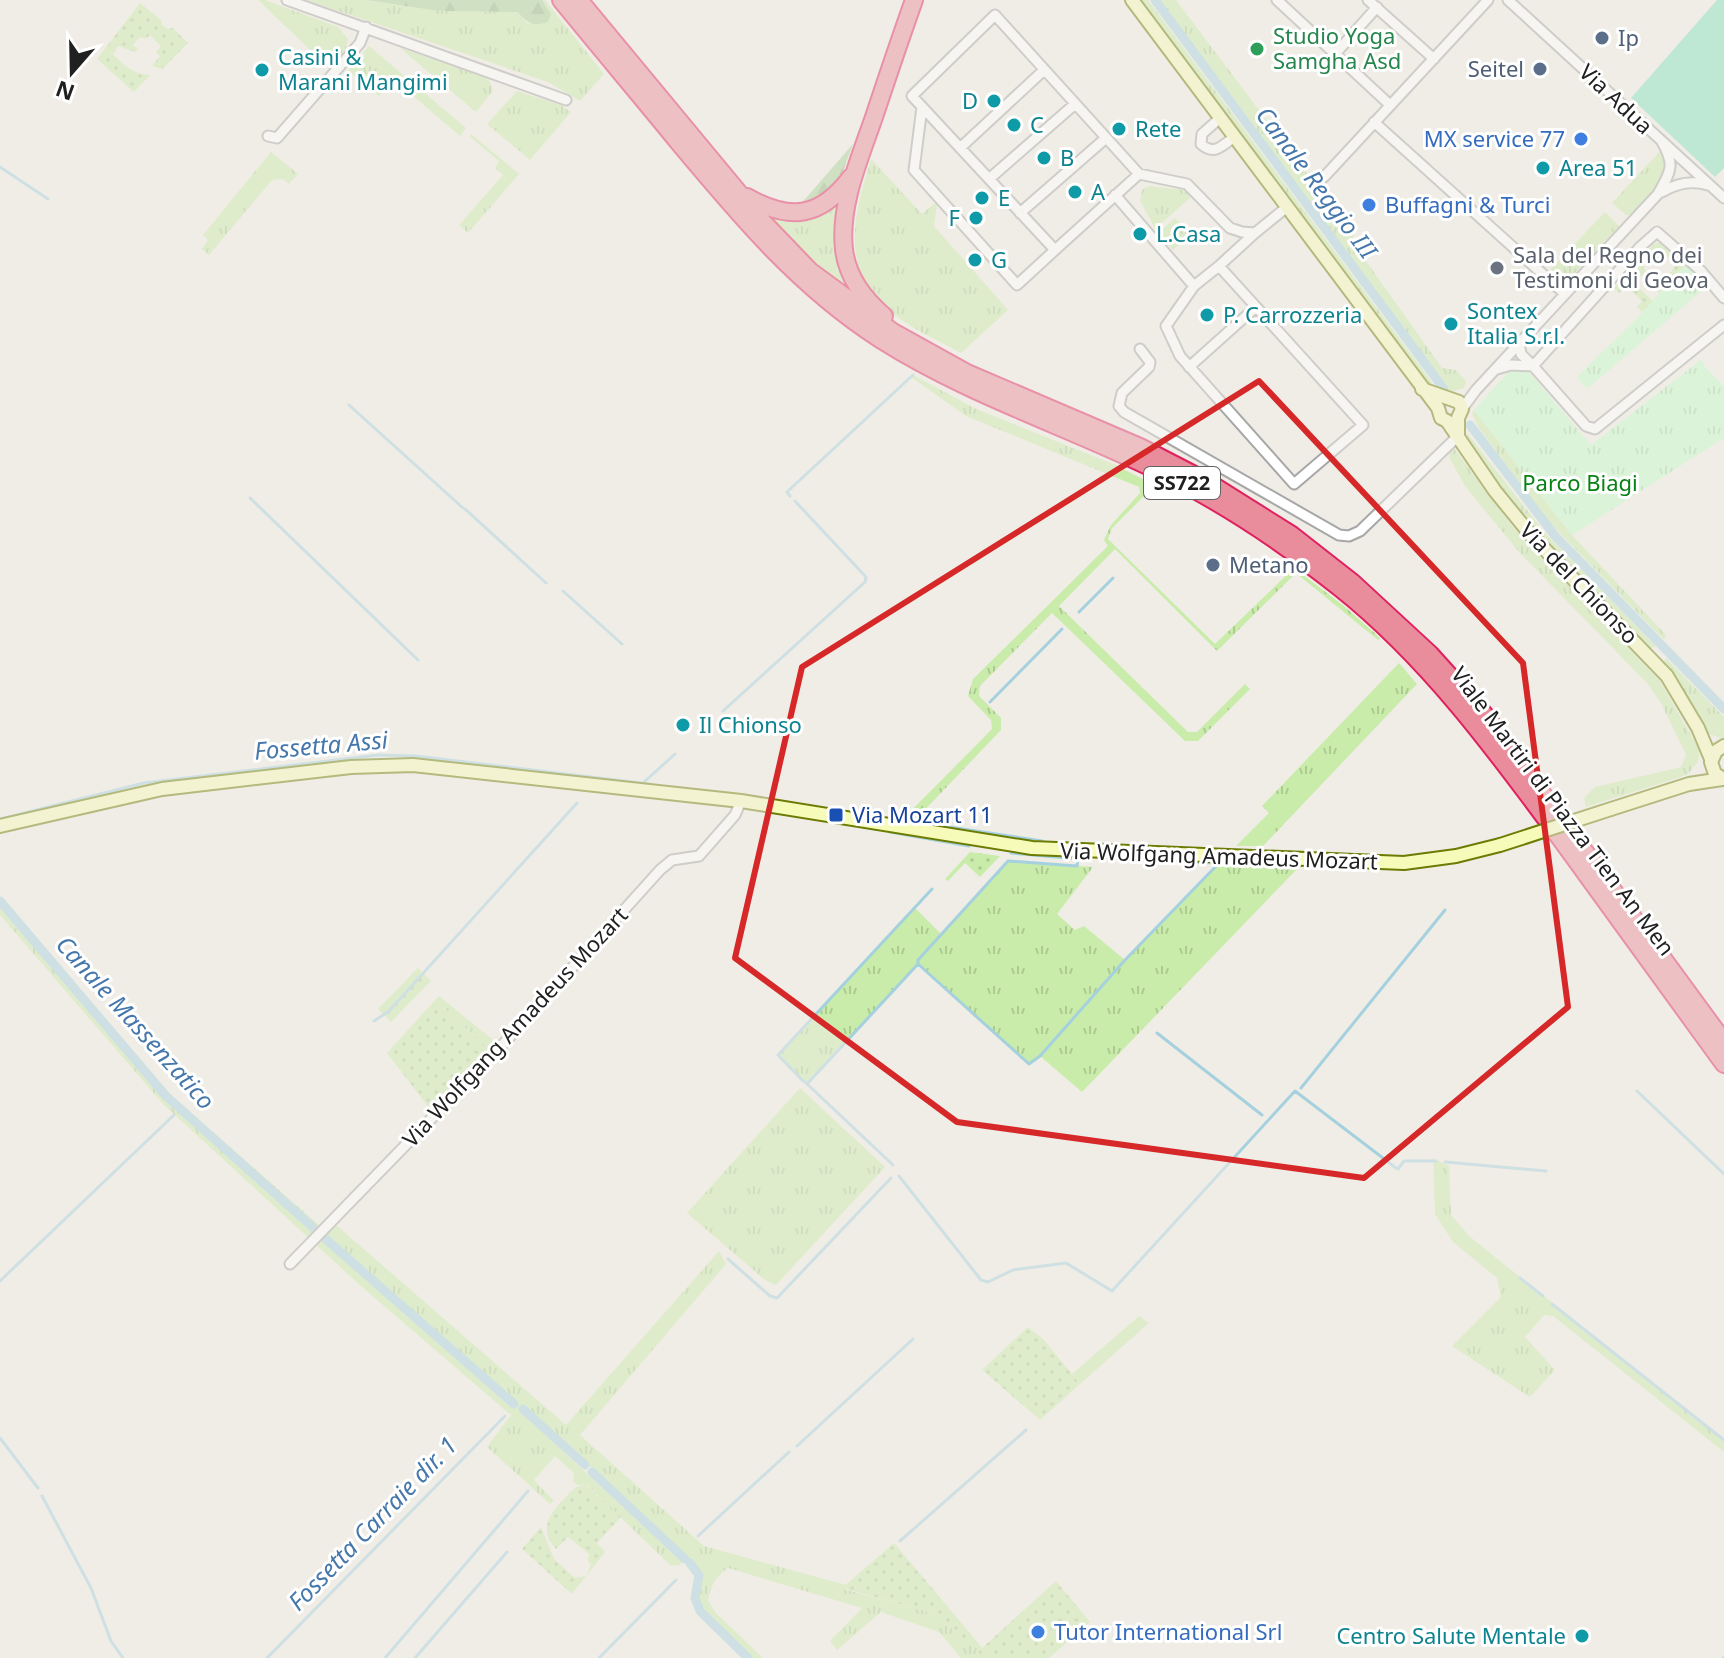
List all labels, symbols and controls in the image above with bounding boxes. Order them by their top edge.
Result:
place label: Studio Yoga Samgha Asd [1273,20,1401,75]
place label: Ip [1618,22,1639,52]
marker: Ip [1593,29,1611,47]
north arrow [32,32,112,112]
marker: Studio Yoga Samgha Asd [1248,40,1266,58]
place label: Casini & Marani Mangimi [278,41,448,96]
place label: Seitel [1468,53,1524,83]
street label: Via Adua [1573,56,1660,140]
marker: Seitel [1531,60,1549,78]
marker: Casini & Marani Mangimi [253,61,271,79]
text: N [51,75,78,109]
place label: D [962,85,978,115]
marker: D [985,92,1003,110]
water label: Canale Reggio III [1249,99,1387,267]
place label: C [1030,109,1044,139]
place label: Rete [1135,113,1181,143]
marker: C [1005,116,1023,134]
marker: Rete [1110,120,1128,138]
place label: MX service 77 [1424,123,1565,153]
marker: MX service 77 [1572,130,1590,148]
place label: B [1060,142,1074,172]
marker: B [1035,149,1053,167]
place label: Area 51 [1559,152,1637,182]
marker: Area 51 [1534,159,1552,177]
place label: A [1091,176,1106,206]
place label: E [998,182,1010,212]
marker: A [1066,183,1084,201]
marker: E [973,189,991,207]
place label: Buffagni & Turci [1385,189,1550,219]
marker: Buffagni & Turci [1360,196,1378,214]
place label: F [949,202,960,232]
marker: F [967,209,985,227]
place label: L.Casa [1156,218,1221,248]
marker: L.Casa [1131,225,1149,243]
place label: Sala del Regno dei Testimoni di Geova [1513,239,1709,294]
place label: G [991,244,1007,274]
marker: G [966,251,984,269]
marker: Sala del Regno dei Testimoni di Geova [1488,259,1506,277]
place label: Sontex Italia S.r.l. [1467,295,1565,350]
place label: P. Carrozzeria [1223,299,1362,329]
marker: P. Carrozzeria [1198,306,1216,324]
marker: Sontex Italia S.r.l. [1442,315,1460,333]
road number: SS722 [1144,467,1220,499]
park label: Parco Biagi [1522,467,1638,497]
street label: Via del Chionso [1514,515,1645,650]
place label: Metano [1229,549,1309,579]
marker: Metano [1204,556,1222,574]
street label: Viale Martiri di Piazza Tien An Men [1445,660,1682,961]
place label: Il Chionso [699,709,802,739]
marker: Il Chionso [674,716,692,734]
water label: Fossetta Assi [253,722,390,767]
place label: Via Mozart 11 [852,799,993,829]
marker: Via Mozart 11 [827,806,845,824]
street label: Via Wolfgang Amadeus Mozart [1060,834,1378,876]
street label: Via Wolfgang Amadeus Mozart [395,900,634,1153]
water label: Canale Massenzatico [49,928,223,1116]
water label: Fossetta Carraie dir. 1 [280,1429,464,1617]
place label: Tutor International Srl [1054,1616,1282,1646]
place label: Centro Salute Mentale [1336,1620,1566,1650]
marker: Tutor International Srl [1029,1623,1047,1641]
marker: Centro Salute Mentale [1573,1627,1591,1645]

